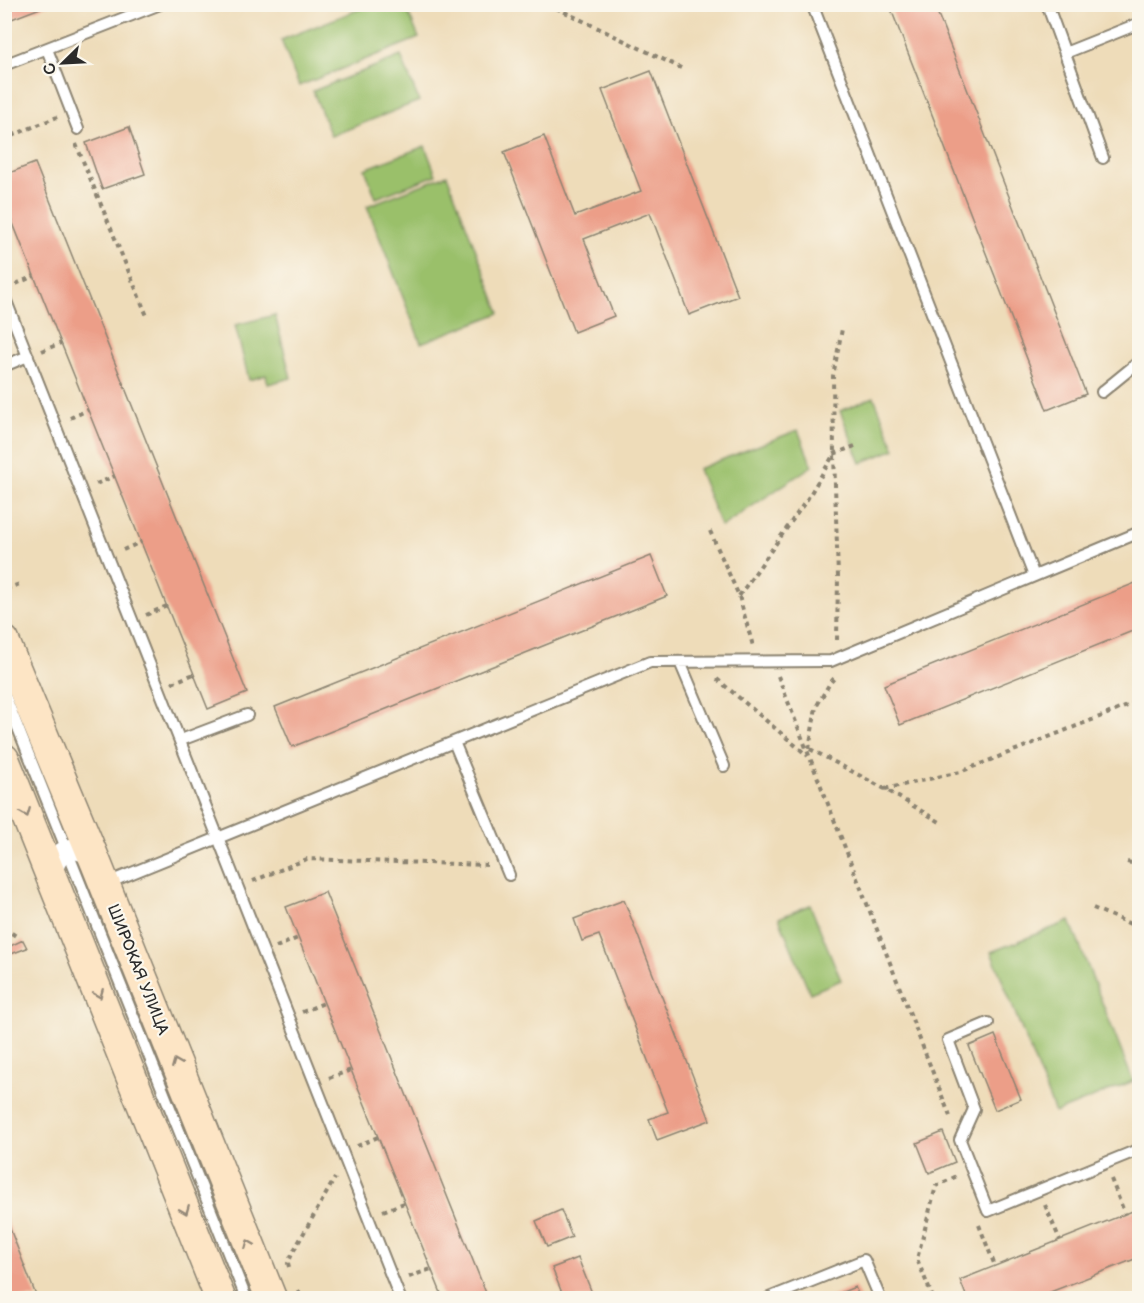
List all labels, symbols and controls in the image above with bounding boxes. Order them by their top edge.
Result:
north arrow [33,33,93,93]
text: С [40,60,62,77]
one-way arrow [19,806,31,817]
street label: ШИРОКАЯ УЛИЦА [103,902,173,1038]
one-way arrow [91,988,104,999]
one-way arrow [171,1059,184,1069]
one-way arrow [177,1205,190,1215]
one-way arrow [244,1239,256,1250]

